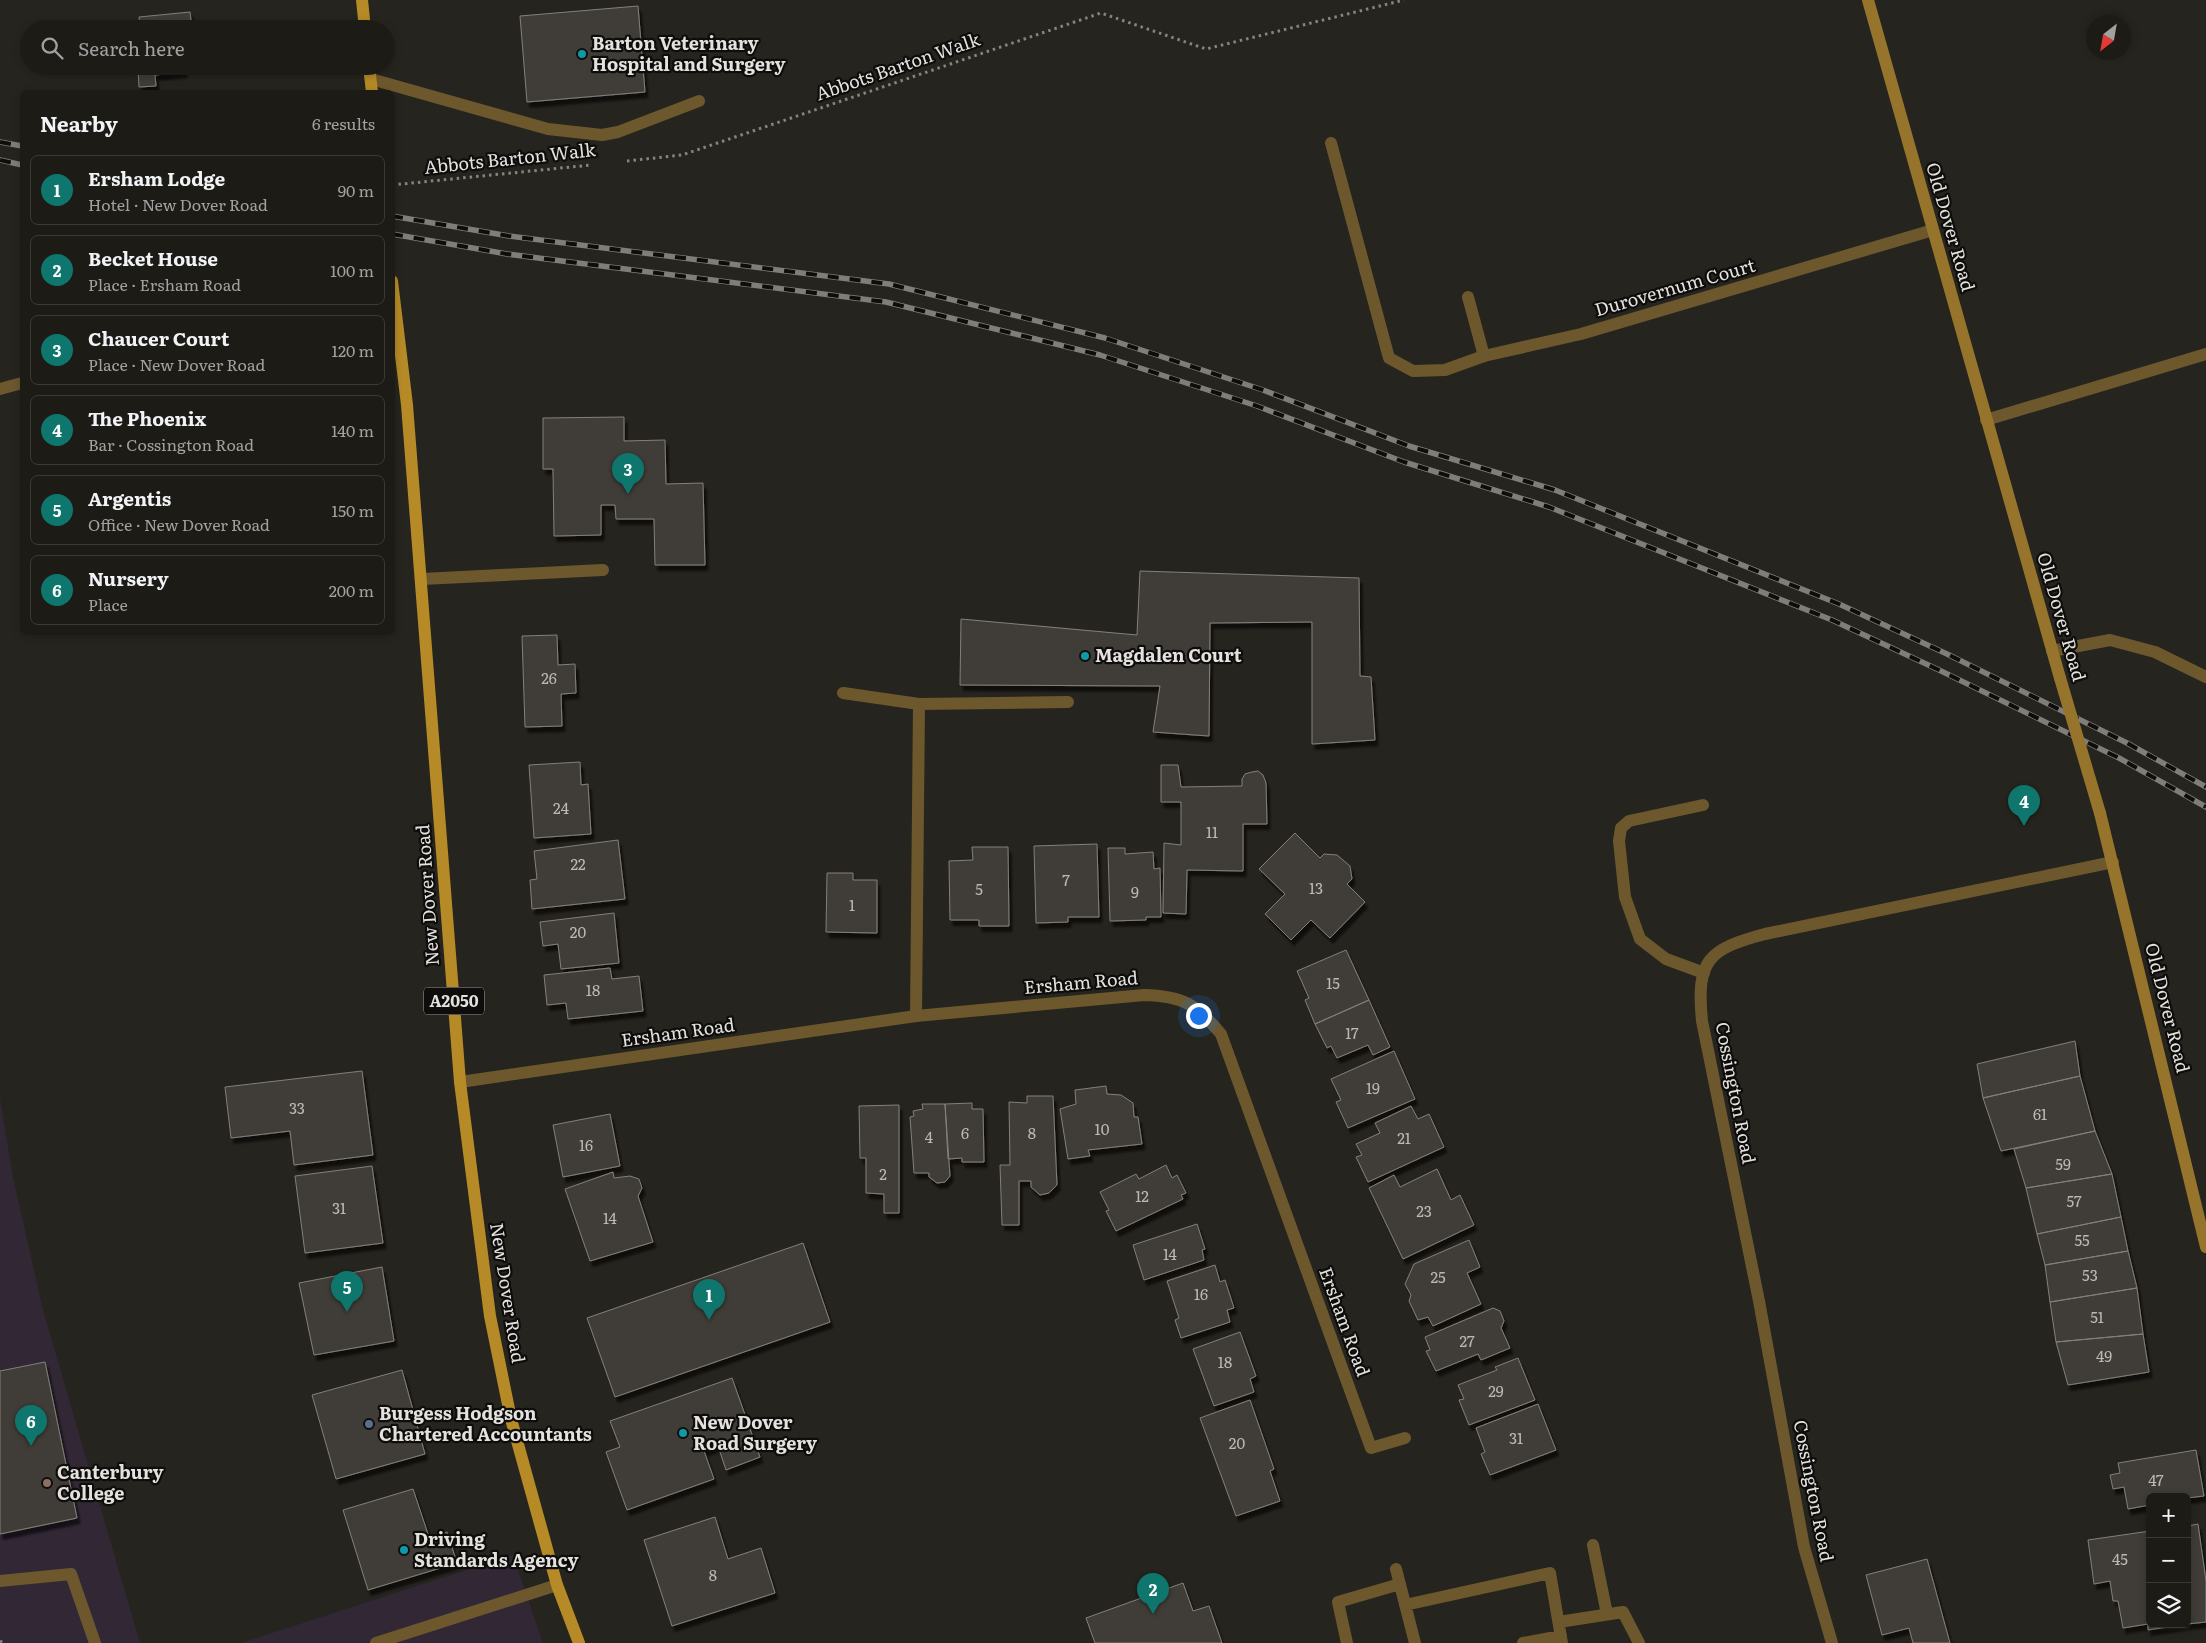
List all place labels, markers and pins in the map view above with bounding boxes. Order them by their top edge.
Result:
place label: Barton Veterinary Hospital and Surgery [592,29,786,77]
marker: Barton Veterinary Hospital and Surgery [576,48,588,60]
pin: 3 [612,453,644,494]
place label: Magdalen Court [1095,641,1242,668]
marker: Magdalen Court [1079,650,1091,662]
pin: 4 [2008,785,2040,826]
pin: 5 [331,1271,363,1312]
pin: 1 [693,1279,725,1320]
place label: Burgess Hodgson Chartered Accountants [379,1399,592,1447]
pin: 6 [15,1405,47,1446]
place label: New Dover Road Surgery [693,1408,817,1456]
marker: Burgess Hodgson Chartered Accountants [363,1418,375,1430]
marker: New Dover Road Surgery [677,1427,689,1439]
place label: Canterbury College [57,1458,164,1506]
marker: Canterbury College [41,1477,53,1489]
place label: Driving Standards Agency [414,1525,578,1573]
marker: Driving Standards Agency [398,1544,410,1556]
pin: 2 [1137,1573,1169,1614]

